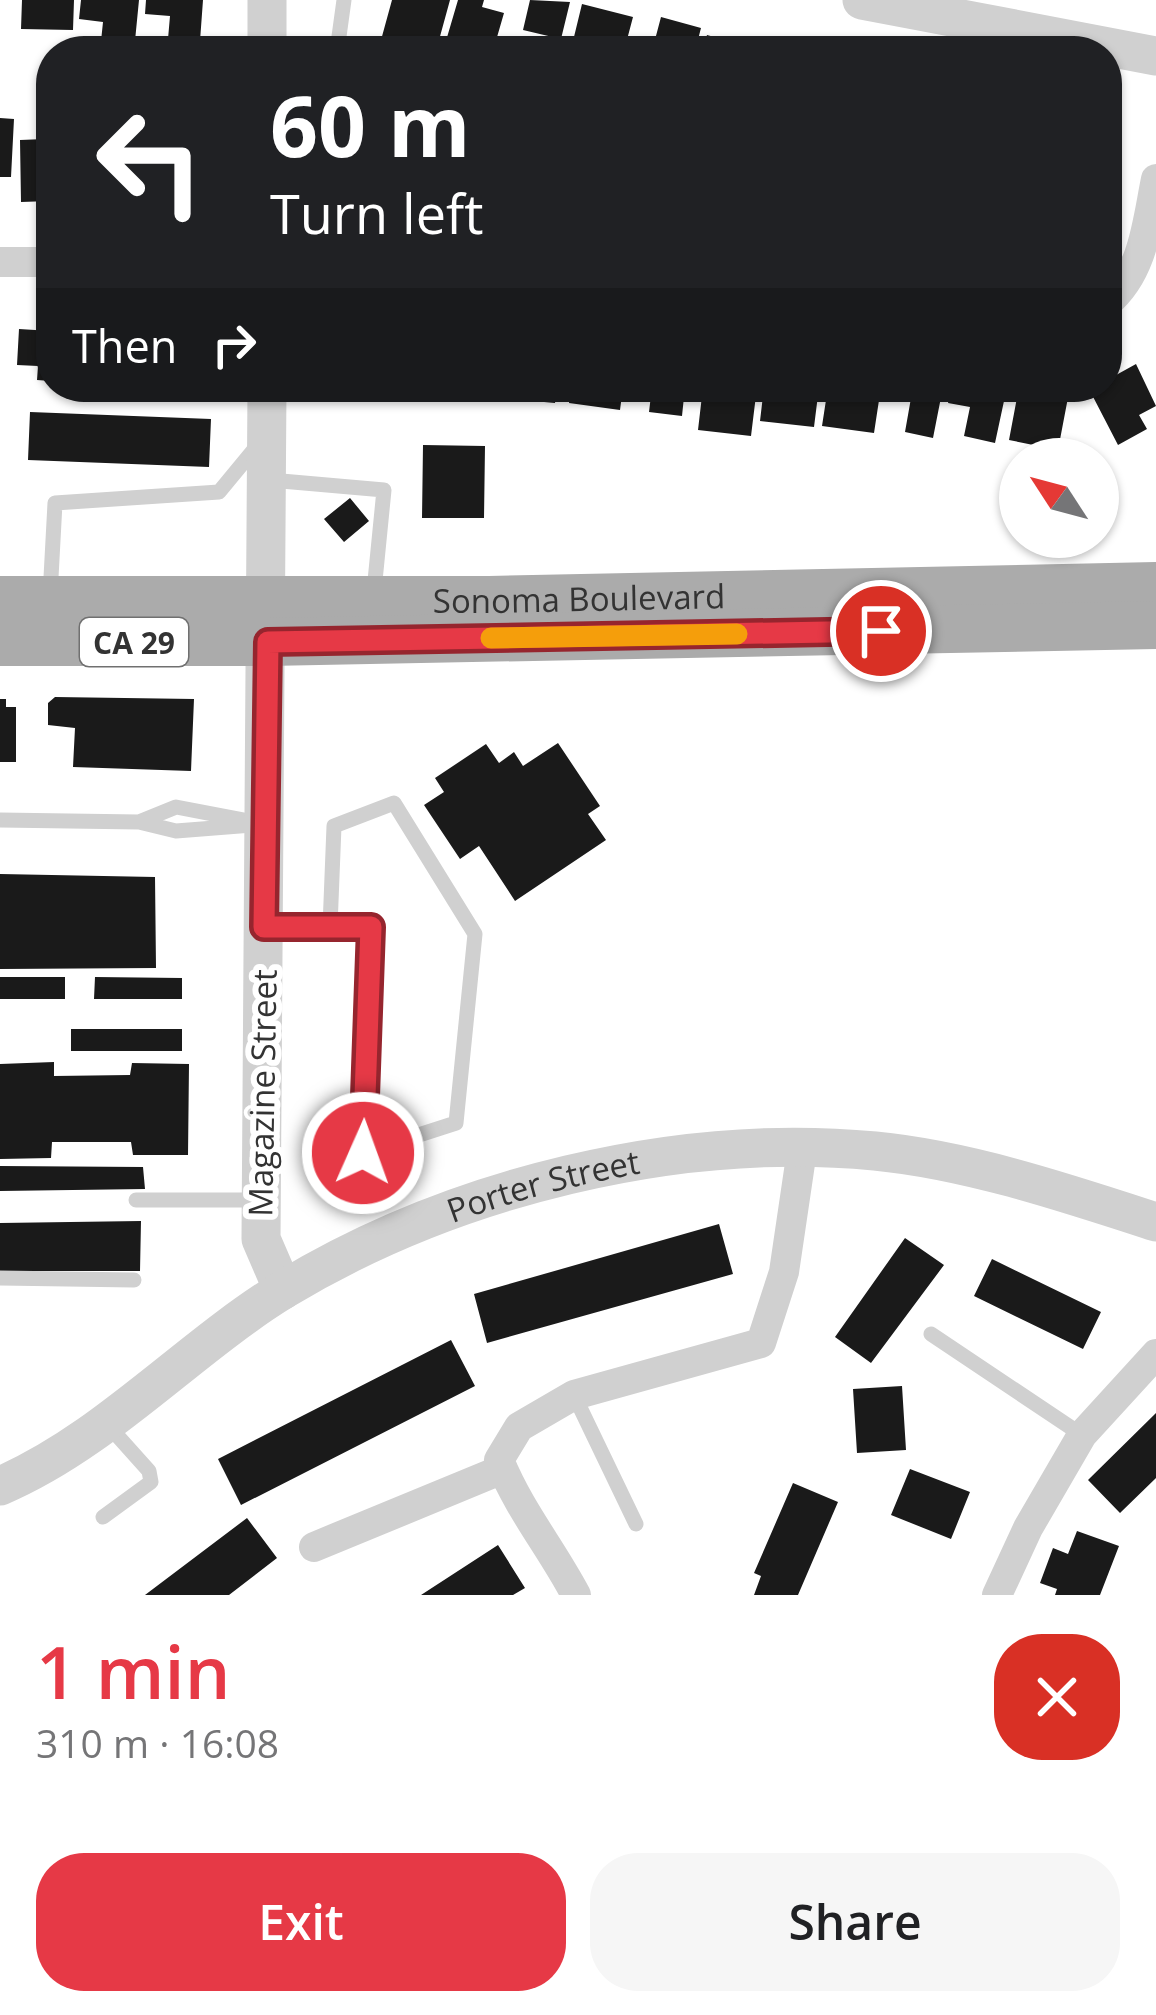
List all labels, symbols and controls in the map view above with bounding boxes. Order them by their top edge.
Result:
text: 60 m [270,67,470,182]
icon: left [72,84,228,240]
text: Turn left [270,176,483,250]
icon: right [201,312,267,378]
text: Then [72,315,177,376]
north arrow [999,438,1119,558]
map controls [999,438,1119,558]
street label: Sonoma Boulevard [433,573,726,623]
pin [830,580,932,682]
icon: arrive [848,598,914,664]
road number: CA 29 [80,618,188,666]
street label: Magazine Street [237,969,287,1217]
position arrow [300,1090,426,1216]
street label: Porter Street [440,1138,643,1232]
text: 1 min [36,1622,230,1720]
button: close [994,1634,1120,1760]
text: 310 m · 16:08 [36,1716,279,1769]
button: Exit [36,1853,566,1991]
button: Share [590,1853,1120,1991]

